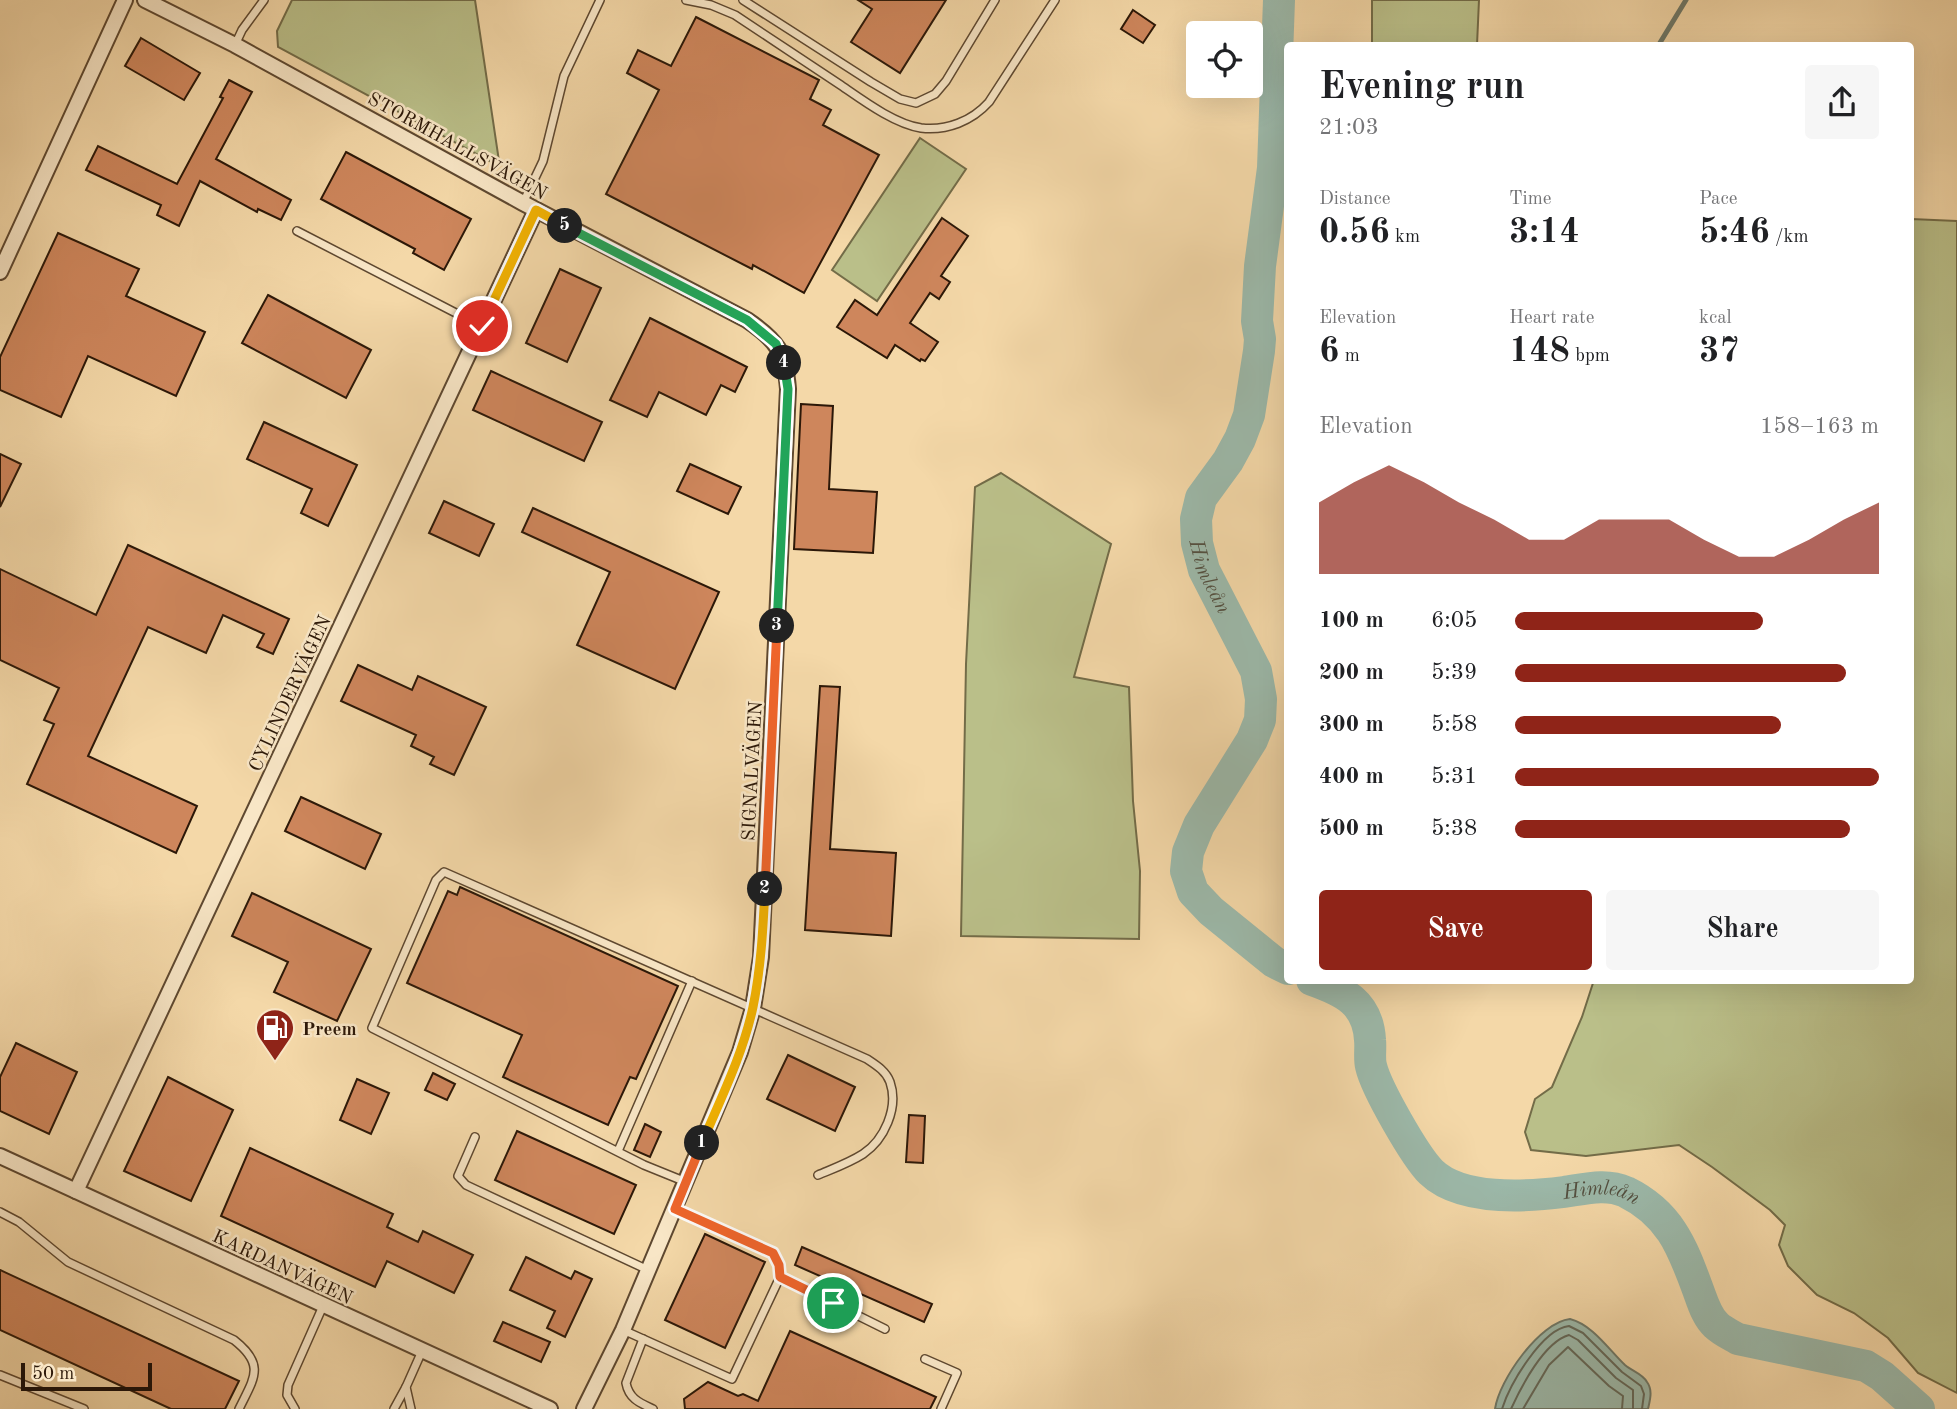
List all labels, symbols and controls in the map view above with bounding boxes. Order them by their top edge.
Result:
map controls [1186,21,1263,98]
button: locate [1186,21,1263,98]
button: share [1805,65,1879,139]
text: Evening run [1319,69,1525,107]
street label: STORMHALLSVÄGEN [364,87,551,205]
text: 21:03 [1319,116,1379,139]
text: Distance [1319,190,1391,209]
text: Time [1509,190,1552,209]
text: Pace [1699,190,1738,209]
pin: 5 [548,208,582,244]
text: 0.56 [1319,215,1390,250]
text: 3:14 [1509,215,1580,250]
text: 5:46 [1699,215,1770,250]
text: 5 [559,216,570,235]
text: km [1390,228,1420,247]
text: /km [1770,228,1809,247]
pin [452,296,512,356]
icon: check [463,307,501,345]
text: Elevation [1319,309,1396,328]
text: Heart rate [1509,309,1594,328]
text: kcal [1699,309,1732,328]
text: 6 [1319,334,1339,369]
text: 148 [1509,334,1570,369]
text: 37 [1699,334,1740,369]
pin: 4 [766,346,802,380]
text: m [1339,347,1360,366]
text: bpm [1570,347,1610,366]
text: 4 [778,353,789,372]
text: Elevation [1319,415,1413,438]
text: 158–163 m [1760,415,1879,438]
water label: Himleån [1184,536,1234,618]
pin: 3 [760,608,794,644]
text: 100 m [1319,609,1384,632]
text: 6:05 [1431,609,1477,632]
street label: CYLINDERVÄGEN [244,611,336,775]
text: 3 [771,616,782,635]
text: 200 m [1319,661,1384,684]
text: 5:39 [1431,661,1477,684]
street label: SIGNALVÄGEN [737,700,767,842]
text: 300 m [1319,713,1384,736]
text: 5:58 [1431,713,1477,736]
text: 400 m [1319,765,1384,788]
text: 5:31 [1431,765,1477,788]
text: 500 m [1319,817,1384,840]
text: 5:38 [1431,817,1477,840]
pin: 2 [748,872,782,906]
text: 2 [759,879,770,898]
button: Save [1319,890,1592,970]
button: Share [1606,890,1879,970]
fuel station icon: Preem [254,1007,296,1062]
place label: Preem [302,1021,357,1040]
pin: 1 [684,1126,720,1160]
text: 1 [696,1133,707,1152]
water label: Himleån [1560,1178,1643,1209]
street label: KARDANVÄGEN [209,1225,357,1309]
pin [803,1273,863,1333]
icon: arrive [814,1284,852,1322]
scale bar [21,1360,152,1392]
text: 50 m [32,1365,74,1384]

